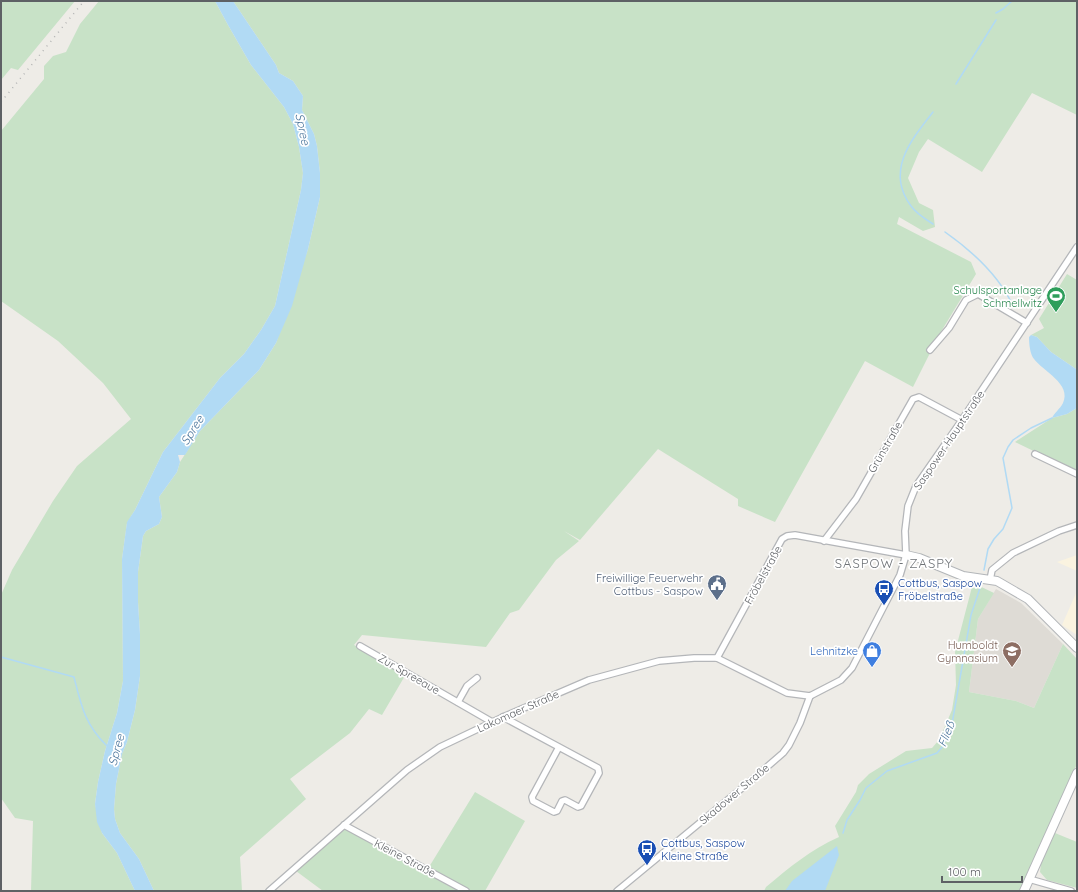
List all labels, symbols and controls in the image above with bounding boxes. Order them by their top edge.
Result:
water label: Spree [292,112,314,147]
place label: Schulsportanlage Schmellwitz [954,283,1042,310]
sports icon: Schulsportanlage Schmellwitz [1045,285,1067,313]
street label: Saspower Hauptstraße [911,388,987,492]
water label: Spree [177,411,207,448]
street label: Grünstraße [865,419,905,475]
street label: Fröbelstraße [741,543,785,607]
district label: SASPOW - ZASPY [835,555,953,571]
place label: Freiwillige Feuerwehr Cottbus - Saspow [596,571,704,598]
public building icon: Freiwillige Feuerwehr Cottbus - Saspow [706,573,728,601]
place label: Cottbus, Saspow Fröbelstraße [898,576,982,603]
bus stop icon: Cottbus, Saspow Fröbelstraße [873,578,895,606]
place label: Humboldt Gymnasium [937,638,998,665]
shop icon: Lehnitzke [861,640,883,668]
school or university icon: Humboldt Gymnasium [1001,640,1023,668]
place label: Lehnitzke [810,644,858,658]
street label: Zur Spreeaue [376,651,442,697]
street label: Lakomaer Straße [475,687,561,735]
water label: Fließ [934,718,958,749]
water label: Spree [105,731,128,767]
street label: Skadower Straße [696,761,772,827]
street label: Kleine Straße [372,836,438,880]
place label: Cottbus, Saspow Kleine Straße [661,836,745,863]
bus stop icon: Cottbus, Saspow Kleine Straße [636,838,658,866]
scale bar [942,858,1022,884]
text: 100 m [948,864,981,879]

